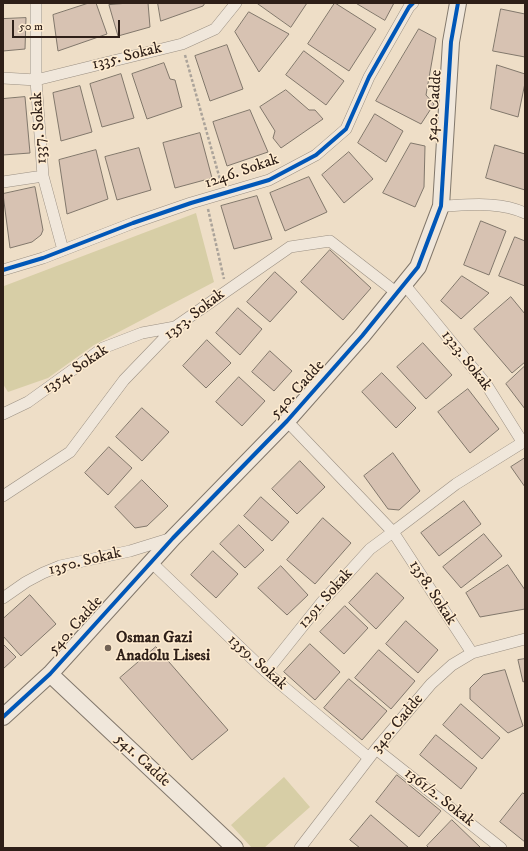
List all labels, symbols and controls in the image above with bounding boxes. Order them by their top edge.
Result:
scale bar [14,12,122,38]
text: 50 m [19,19,43,34]
street label: 1335. Sokak [90,39,164,75]
street label: 540. Cadde [423,69,447,143]
street label: 1337. Sokak [28,91,52,165]
street label: 1246. Sokak [202,150,282,194]
street label: 1353. Sokak [161,285,229,345]
street label: 1323. Sokak [436,327,496,395]
street label: 1354. Sokak [40,341,112,399]
street label: 540. Cadde [267,357,329,423]
street label: 1350. Sokak [47,544,123,580]
street label: 1358. Sokak [404,557,460,629]
street label: 1291. Sokak [295,565,357,633]
street label: 540. Cadde [45,593,107,659]
place label: Osman Gazi Anadolu Lisesi [116,629,210,667]
street label: 1359. Sokak [223,631,291,695]
marker: Osman Gazi Anadolu Lisesi [103,643,113,653]
street label: 340. Cadde [368,691,428,757]
street label: 541. Cadde [110,730,174,792]
street label: 1361/2. Sokak [400,764,478,832]

